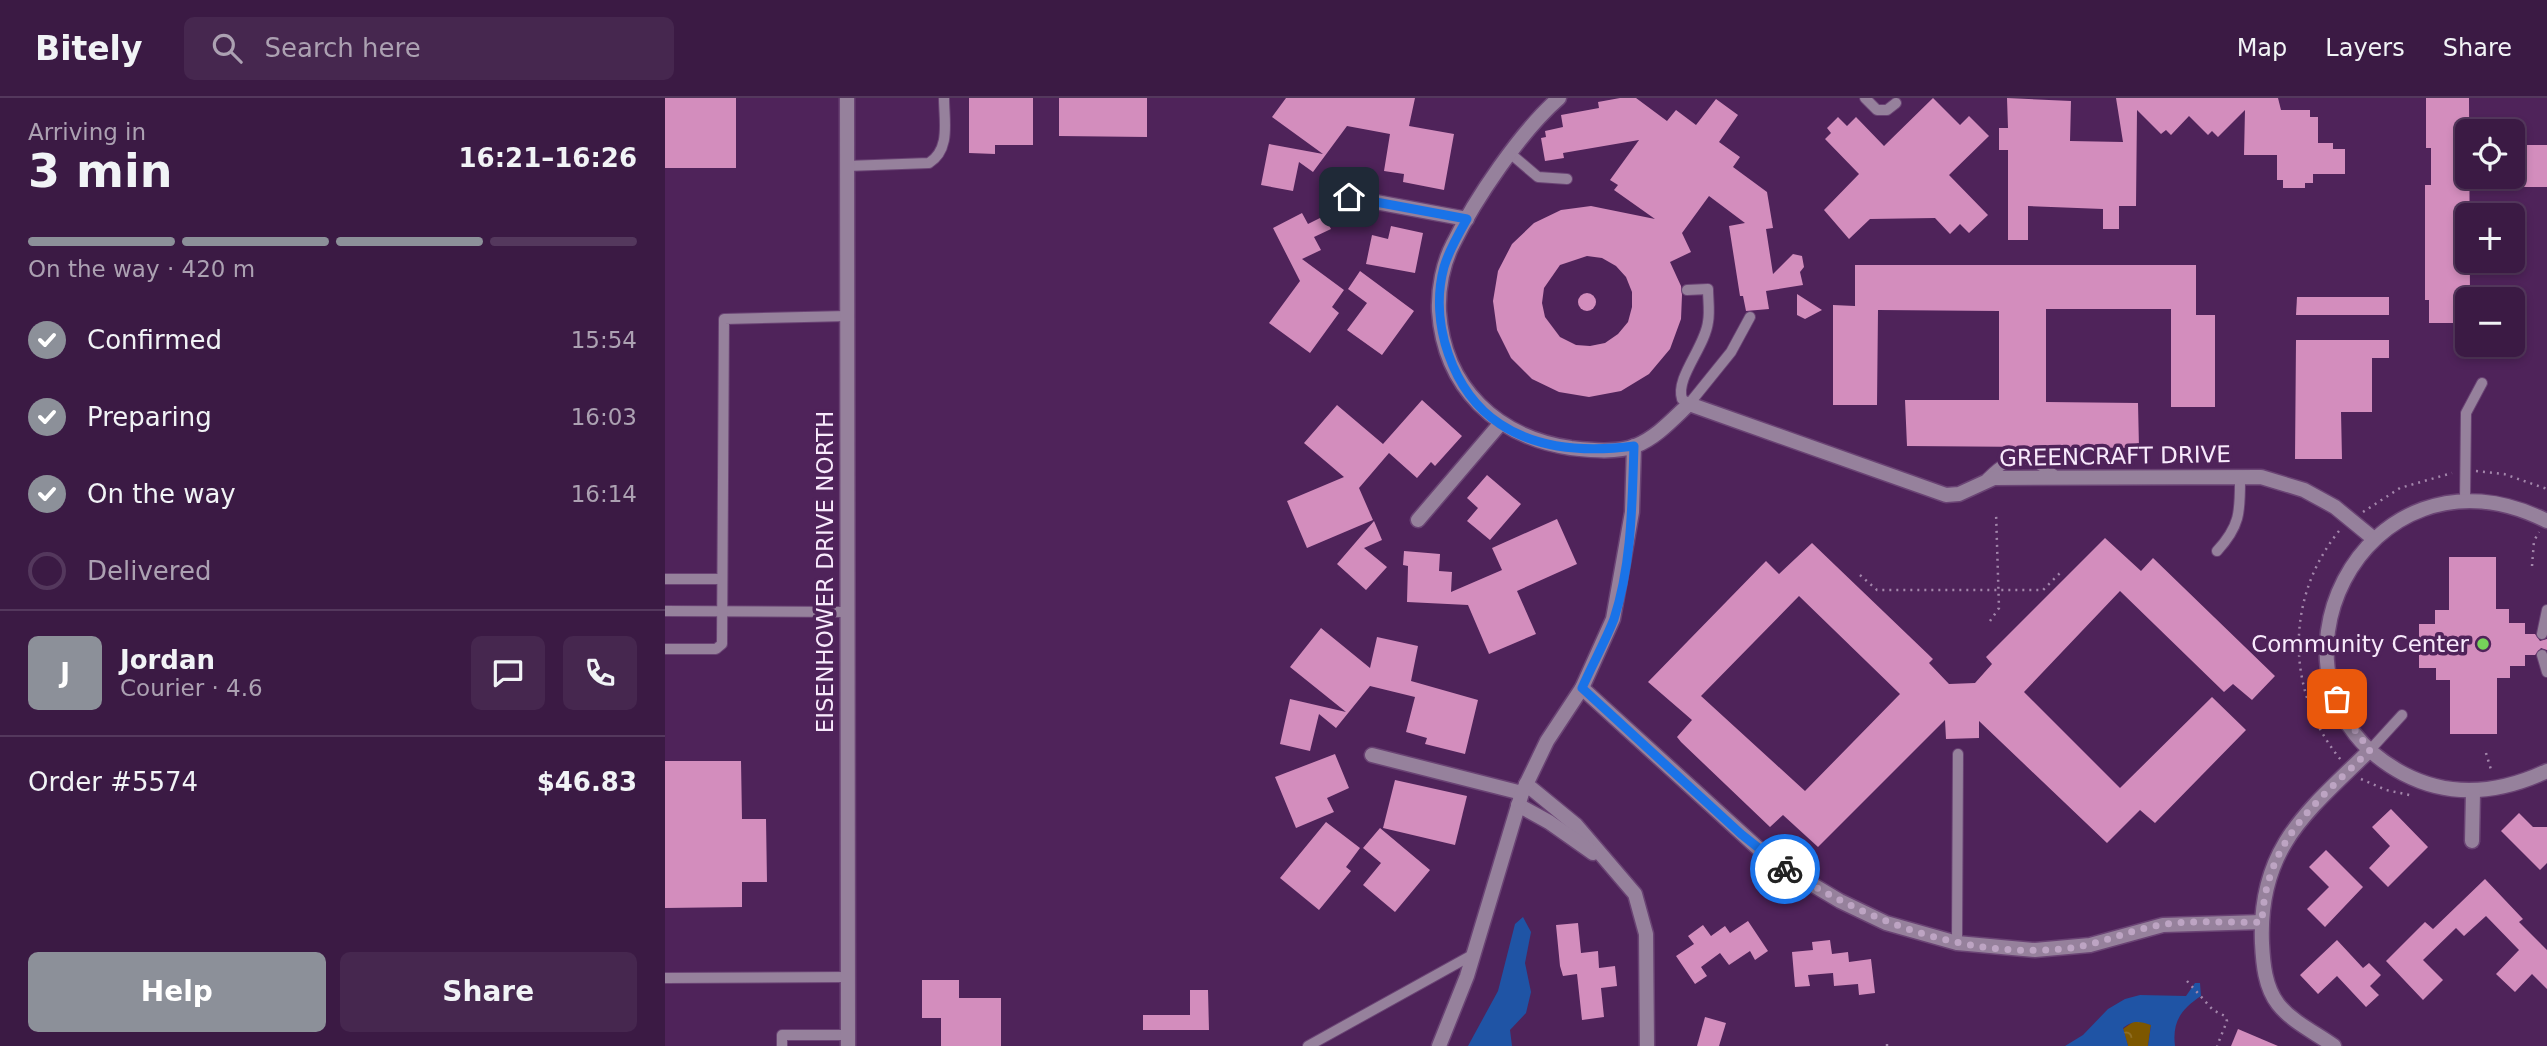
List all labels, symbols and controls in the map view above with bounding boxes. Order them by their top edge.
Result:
search box [184,17,674,80]
text: Bitely [35,29,142,68]
icon: search [208,29,246,67]
text: Search here [264,33,421,63]
text: Map [2237,34,2287,62]
text: Layers [2325,34,2405,62]
text: Share [2443,34,2512,62]
text: Arriving in [28,119,146,145]
map controls [2455,119,2525,357]
button: locate [2455,119,2525,189]
text: 16:21–16:26 [458,143,637,173]
text: 3 min [28,144,172,198]
pin [1319,167,1379,227]
icon: home [1330,178,1368,216]
button: + [2455,203,2525,273]
text: On the way · 420 m [28,256,255,282]
button: − [2455,287,2525,357]
icon: check [28,321,66,359]
text: Confirmed [87,325,222,355]
text: 15:54 [571,327,637,353]
icon: check [28,398,66,436]
text: Preparing [87,402,212,432]
text: 16:03 [571,404,637,430]
street label: EISENHOWER DRIVE NORTH [812,411,838,733]
street label: GREENCRAFT DRIVE [1999,441,2231,471]
icon: check [28,475,66,513]
text: On the way [87,479,236,509]
text: 16:14 [571,481,637,507]
text: Delivered [87,556,211,586]
place label: Community Center [2251,631,2470,657]
button: chat [471,636,545,710]
button: phone [563,636,637,710]
marker: Community Center [2475,636,2491,652]
text: Jordan [120,645,215,675]
text: J [60,658,70,688]
pin [2307,669,2367,729]
text: Courier · 4.6 [120,675,263,701]
icon: bag [2318,680,2356,718]
text: Order #5574 [28,767,198,797]
text: $46.83 [537,767,637,797]
courier [1750,834,1820,904]
icon: bike [1766,850,1804,888]
button: Help [28,952,326,1032]
button: Share [340,952,637,1032]

